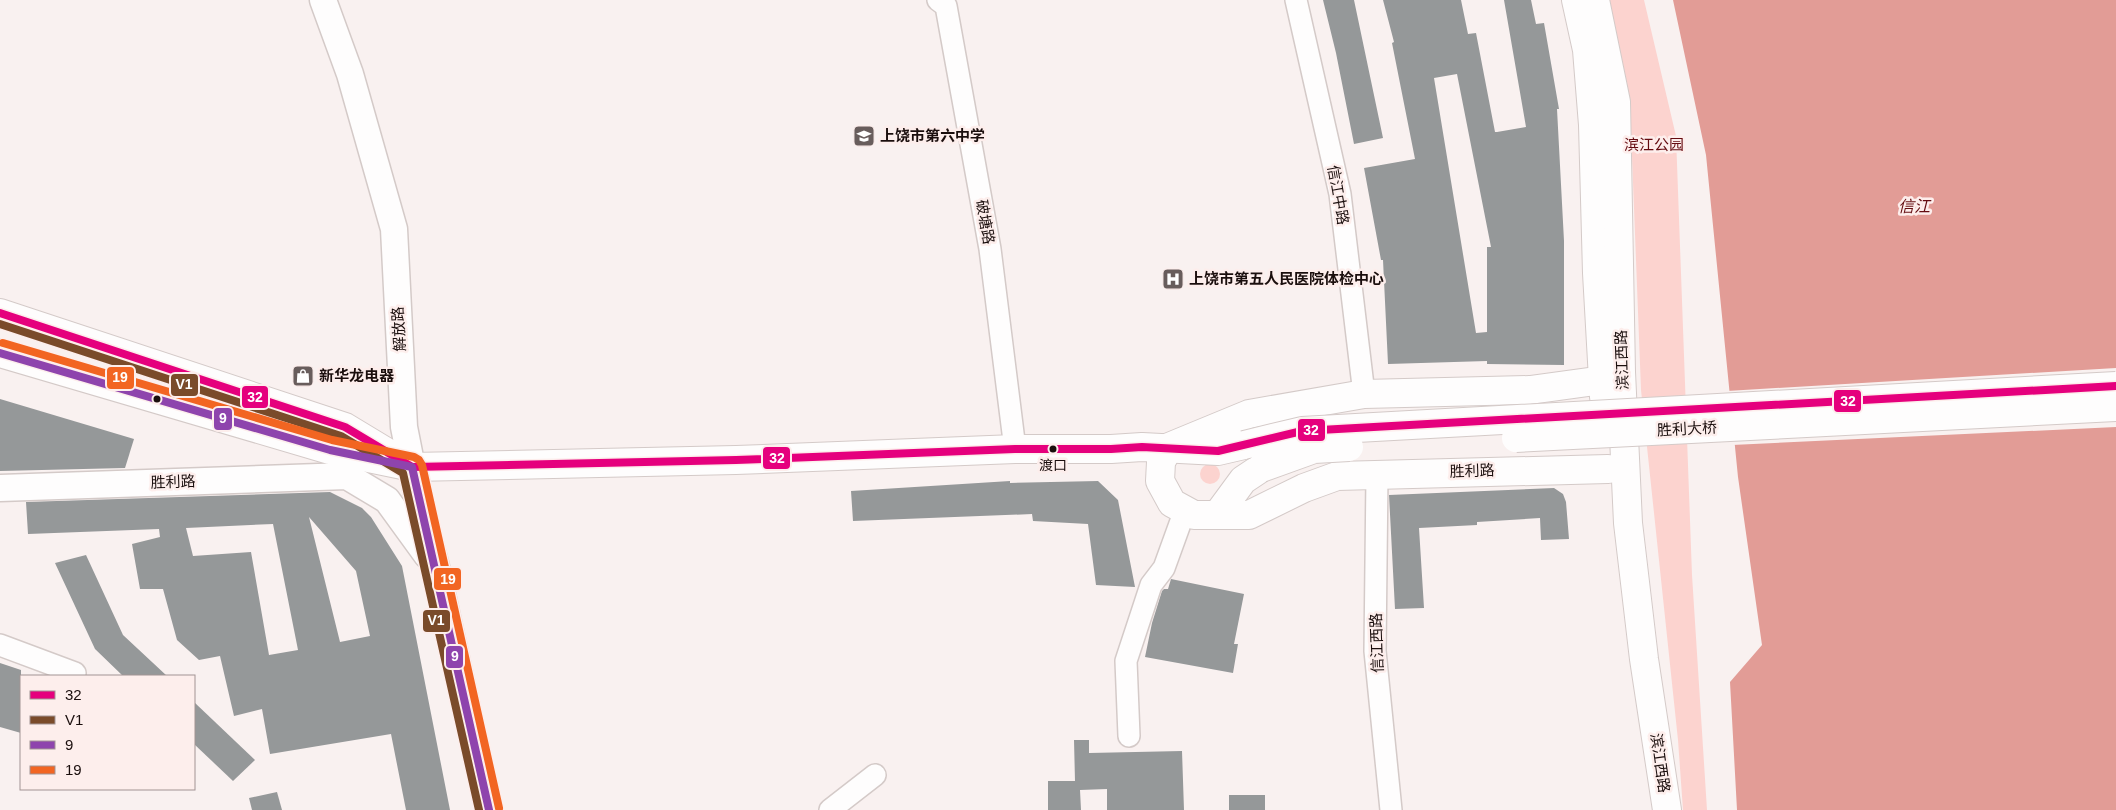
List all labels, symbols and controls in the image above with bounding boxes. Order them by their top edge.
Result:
school or university icon: 上饶市第六中学 [852,124,876,148]
place label: 上饶市第六中学 [880,127,985,144]
park label: 滨江公园 [1624,136,1684,153]
street label: 信江中路 [1325,164,1352,226]
street label: 破塘路 [973,198,998,246]
water label: 信江 [1898,198,1932,215]
hospital icon: 上饶市第五人民医院体检中心 [1161,267,1185,291]
place label: 上饶市第五人民医院体检中心 [1189,270,1384,287]
street label: 解放路 [389,306,408,352]
street label: 滨江西路 [1612,330,1631,390]
shop icon: 新华龙电器 [291,364,315,388]
line badge: 19 [106,366,135,390]
place label: 新华龙电器 [319,367,395,384]
text: 19 [112,369,128,385]
line badge: V1 [170,373,199,397]
text: V1 [175,376,193,392]
line badge: 32 [241,385,269,409]
text: 32 [247,389,263,405]
line badge: 32 [1833,389,1862,413]
text: 32 [1840,393,1856,409]
unlabelled marker [152,394,162,404]
line badge: 9 [213,407,233,431]
text: 9 [219,410,227,426]
line badge: 32 [1297,418,1326,442]
street label: 胜利大桥 [1657,418,1717,439]
text: 32 [1303,422,1319,438]
marker: 渡口 [1048,444,1058,454]
line badge: 32 [762,446,791,470]
text: 32 [769,450,785,466]
place label: 渡口 [1039,457,1067,473]
street label: 胜利路 [1449,461,1495,480]
street label: 胜利路 [150,472,196,491]
line badge: 19 [433,567,462,591]
text: 19 [440,571,456,587]
line badge: V1 [422,609,451,633]
text: V1 [427,612,445,628]
street label: 信江西路 [1367,613,1386,673]
line badge: 9 [445,645,464,669]
text: 9 [451,648,459,664]
legend [20,675,195,790]
text: 32 [65,686,82,703]
text: V1 [65,711,83,728]
street label: 滨江西路 [1648,732,1673,794]
text: 9 [65,736,73,753]
text: 19 [65,761,82,778]

